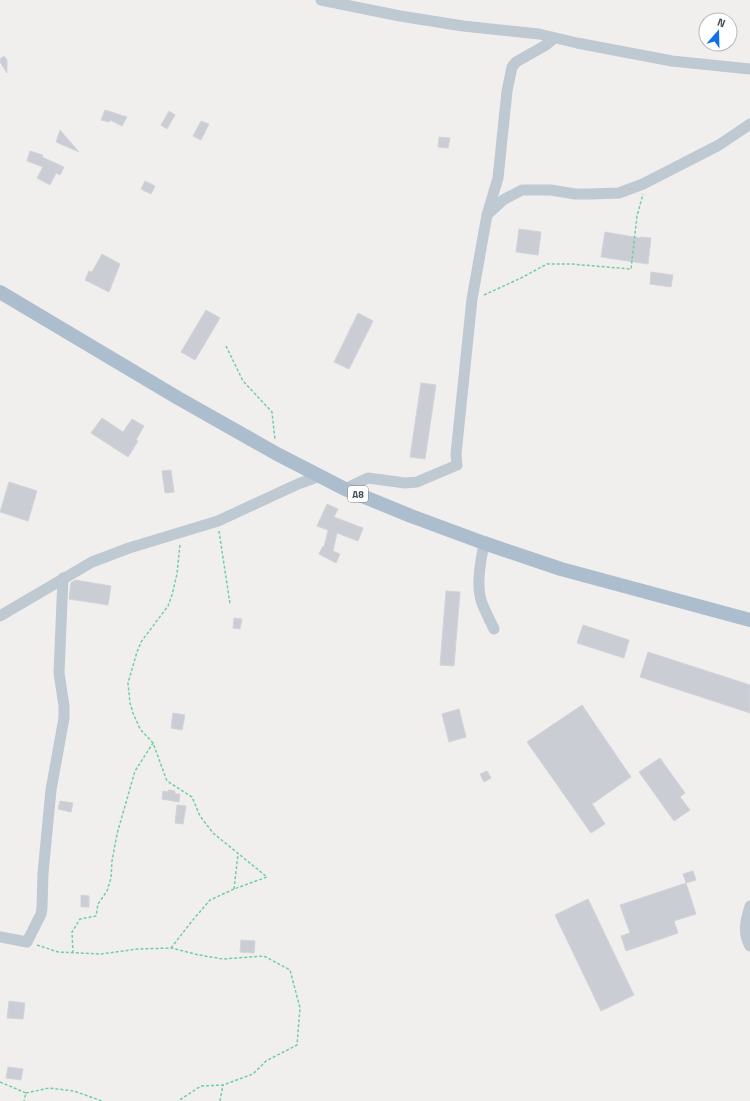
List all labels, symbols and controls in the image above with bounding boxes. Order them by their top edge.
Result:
north arrow [698,12,738,52]
text: N [715,14,728,31]
road number: A8 [348,486,368,502]

